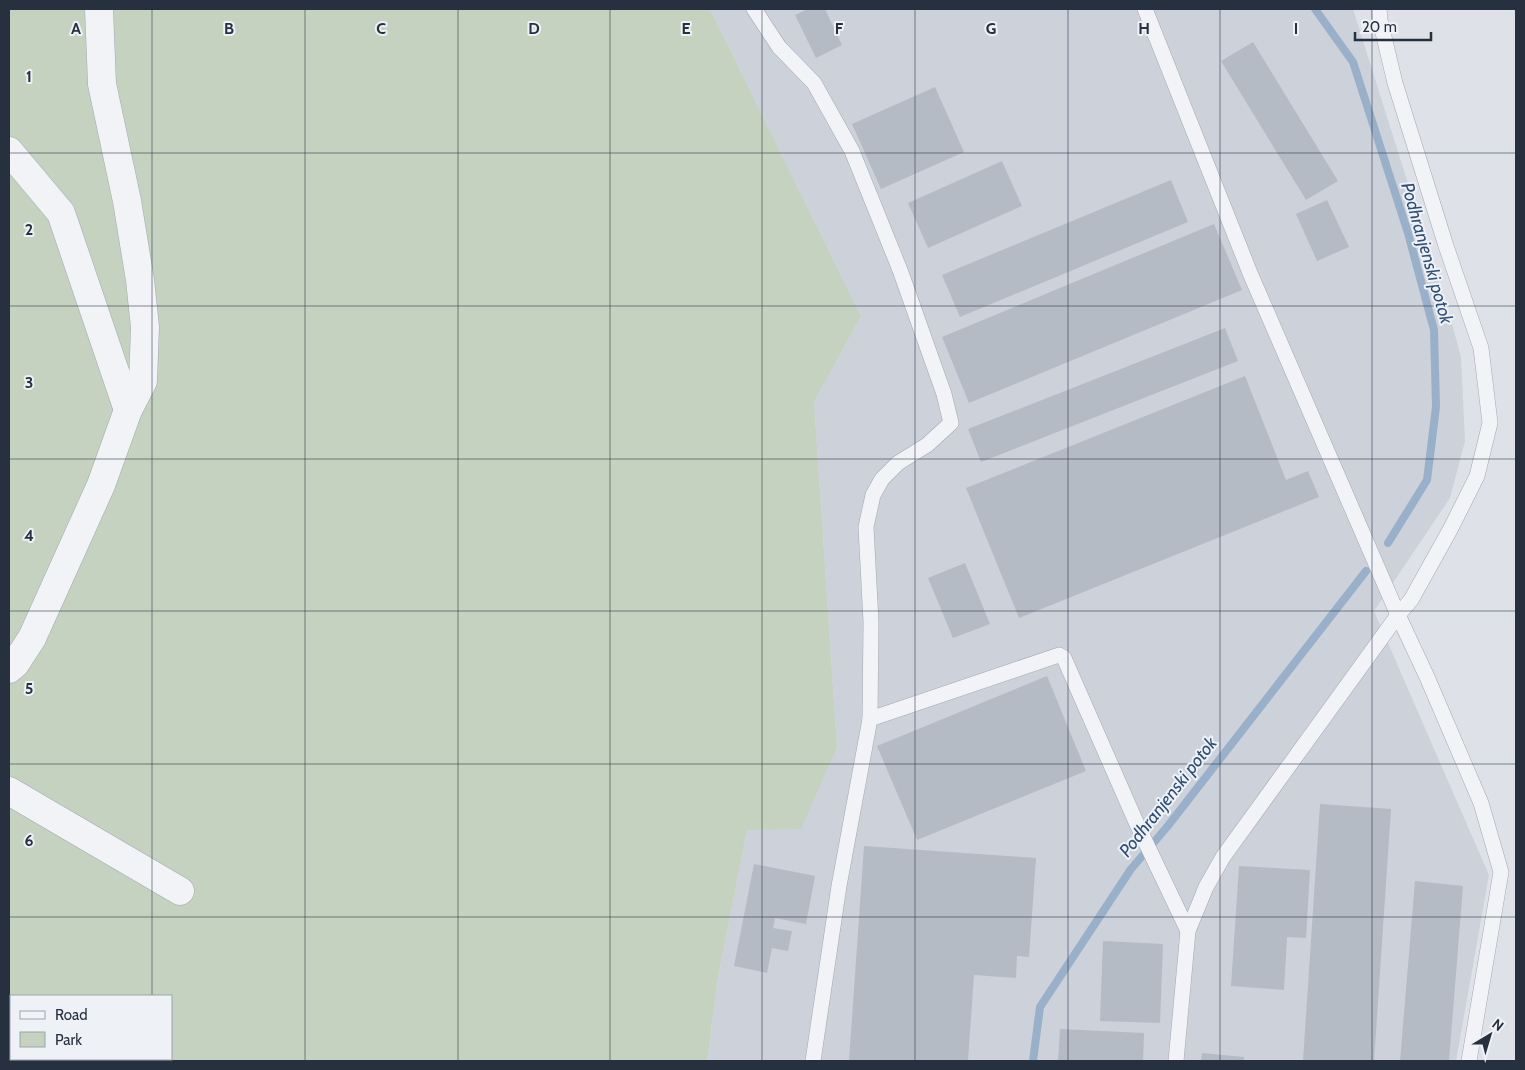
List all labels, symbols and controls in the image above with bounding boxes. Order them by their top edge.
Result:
scale bar [1355,10,1431,42]
text: 20 m [1362,18,1397,36]
text: A [71,19,81,38]
text: B [224,19,234,38]
text: C [376,19,386,38]
text: D [528,19,540,38]
text: E [681,19,691,38]
text: F [835,19,844,38]
text: G [986,19,996,38]
text: H [1138,19,1150,38]
text: I [1294,19,1298,38]
text: 1 [26,67,32,86]
water label: Podhranjenski potok [1396,180,1458,328]
text: 2 [25,220,33,239]
text: 3 [25,373,33,392]
text: 4 [24,526,34,545]
text: 5 [25,679,33,698]
water label: Podhranjenski potok [1114,732,1222,861]
text: 6 [25,831,34,850]
legend [10,995,172,1060]
text: Road [55,1006,88,1024]
north arrow [1465,1010,1515,1060]
text: N [1489,1015,1507,1035]
text: Park [55,1031,82,1049]

